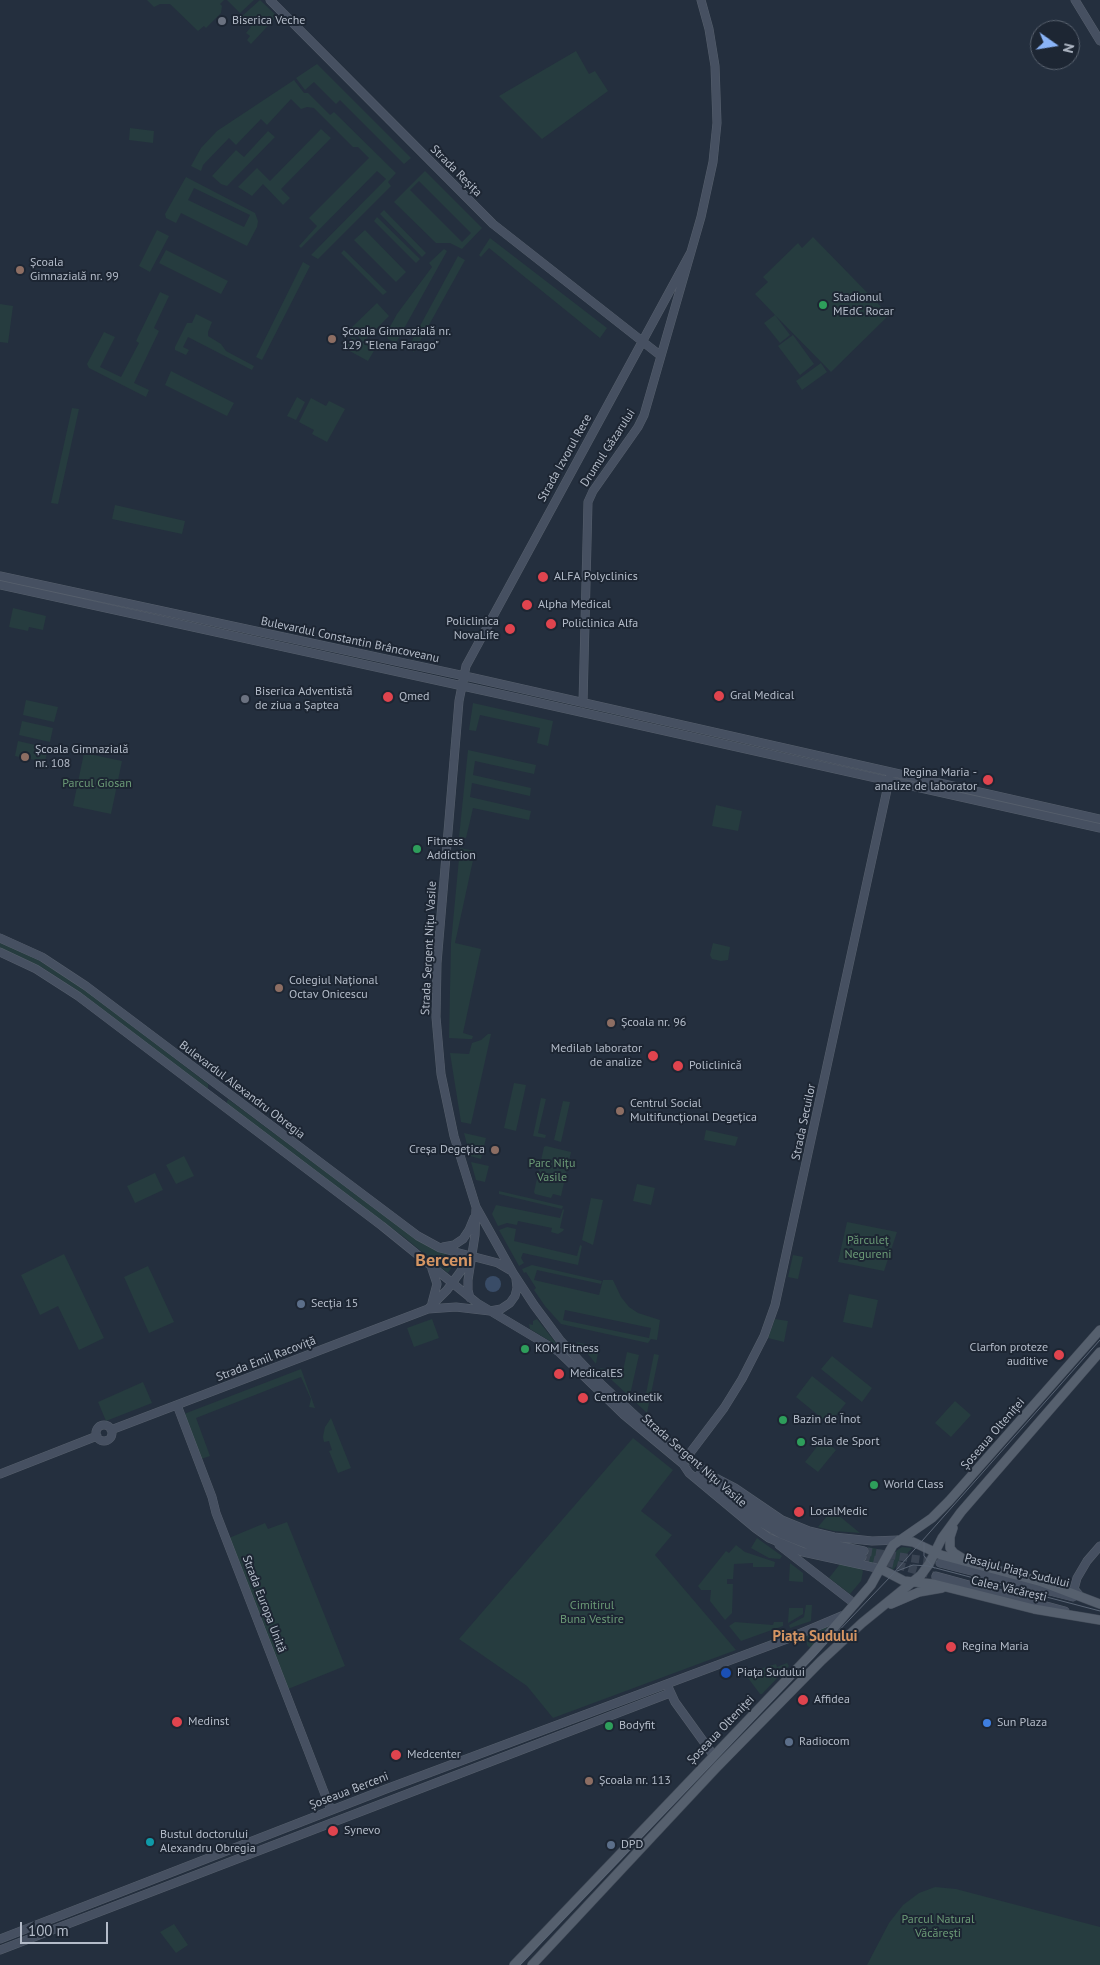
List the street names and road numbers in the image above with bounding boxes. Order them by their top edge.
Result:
street label: Strada Reșița [427,142,485,200]
street label: Drumul Găzarului [578,406,638,490]
street label: Strada Izvorul Rece [535,412,595,504]
street label: Bulevardul Constantin Brâncoveanu [259,614,441,666]
street label: Strada Sergent Nițu Vasile [418,881,440,1015]
street label: Bulevardul Alexandru Obregia [176,1038,308,1142]
street label: Strada Secuilor [789,1083,819,1161]
street label: Strada Emil Racoviță [214,1333,318,1385]
street label: Șoseaua Olteniței [958,1395,1028,1473]
street label: Strada Sergent Nițu Vasile [639,1412,749,1510]
street label: Pasajul Piața Sudului [963,1551,1071,1591]
street label: Strada Europa Unită [239,1553,289,1655]
street label: Calea Văcărești [970,1573,1048,1605]
street label: Șoseaua Olteniței [684,1693,758,1767]
street label: Șoseaua Berceni [307,1769,391,1813]

